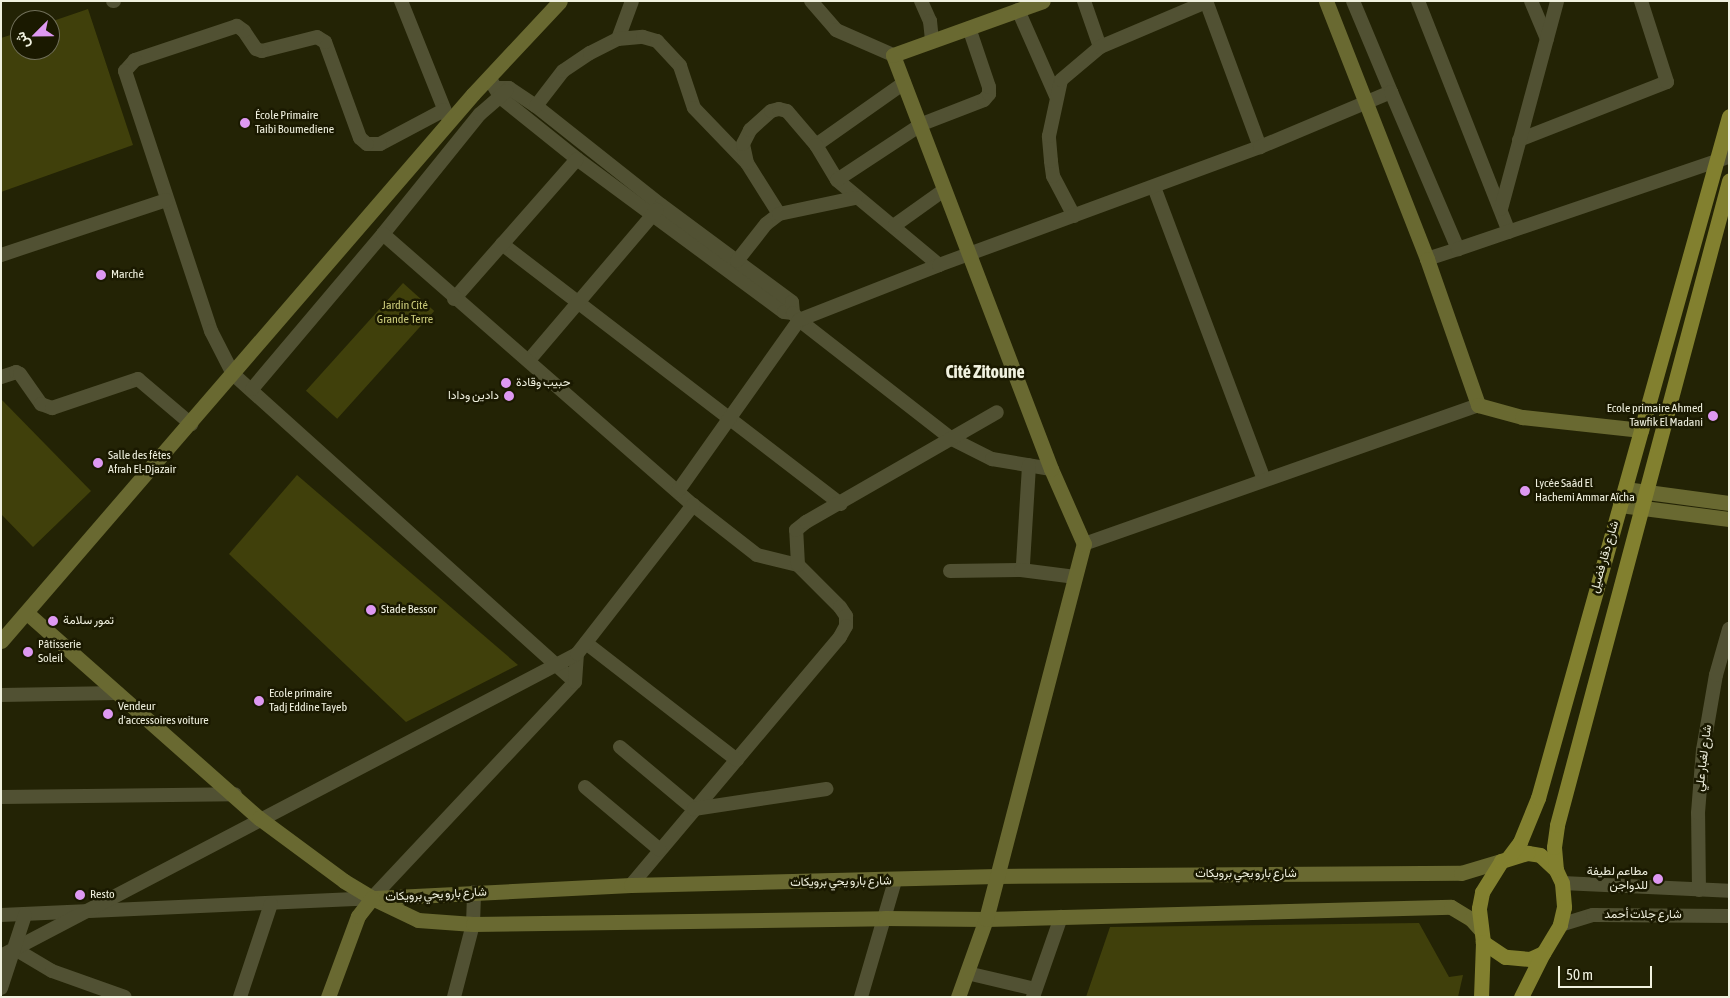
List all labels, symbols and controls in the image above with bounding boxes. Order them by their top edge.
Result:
north arrow [10,10,60,60]
text: ش [11,30,33,51]
place label: École Primaire Taibi Boumediene [255,109,334,137]
marker: École Primaire Taibi Boumediene [239,117,251,129]
place label: Marché [111,268,144,282]
marker: Marché [95,269,107,281]
park label: Jardin Cité Grande Terre [377,299,433,327]
district label: Cité Zitoune [945,361,1025,383]
place label: حبيب وقادة [516,376,571,390]
marker: حبيب وقادة [500,377,512,389]
place label: دادين ودادا [448,389,499,403]
marker: دادين ودادا [503,390,515,402]
place label: Ecole primaire Ahmed Tawfik El Madani [1607,402,1703,430]
marker: Ecole primaire Ahmed Tawfik El Madani [1707,410,1719,422]
place label: Salle des fêtes Afrah El-Djazair [108,449,176,477]
marker: Salle des fêtes Afrah El-Djazair [92,457,104,469]
place label: Lycée Saâd El Hachemi Ammar Aïcha [1535,477,1635,505]
marker: Lycée Saâd El Hachemi Ammar Aïcha [1519,485,1531,497]
street label: شارع دقار فضيل [1588,519,1622,595]
place label: Stade Bessor [381,603,437,617]
marker: Stade Bessor [365,604,377,616]
place label: تمور سلامة [63,614,114,628]
marker: تمور سلامة [47,615,59,627]
place label: Pâtisserie Soleil [38,638,81,666]
marker: Pâtisserie Soleil [22,646,34,658]
place label: Ecole primaire Tadj Eddine Tayeb [269,687,347,715]
marker: Ecole primaire Tadj Eddine Tayeb [253,695,265,707]
place label: Vendeur d'accessoires voiture [118,700,209,728]
marker: Vendeur d'accessoires voiture [102,708,114,720]
street label: شارع لغبار علي [1693,724,1715,792]
place label: مطاعم لطيفة للدواجن [1587,865,1648,893]
street label: شارع بارو يحي برويكات [1195,867,1297,881]
marker: مطاعم لطيفة للدواجن [1652,873,1664,885]
street label: شارع بارو يحي برويكات [790,874,892,890]
street label: شارع بارو يحي برويكات [385,885,487,905]
place label: Resto [90,888,115,902]
marker: Resto [74,889,86,901]
street label: شارع جلات أحمد [1604,908,1682,922]
scale bar [1560,956,1654,988]
text: 50 m [1566,966,1593,983]

